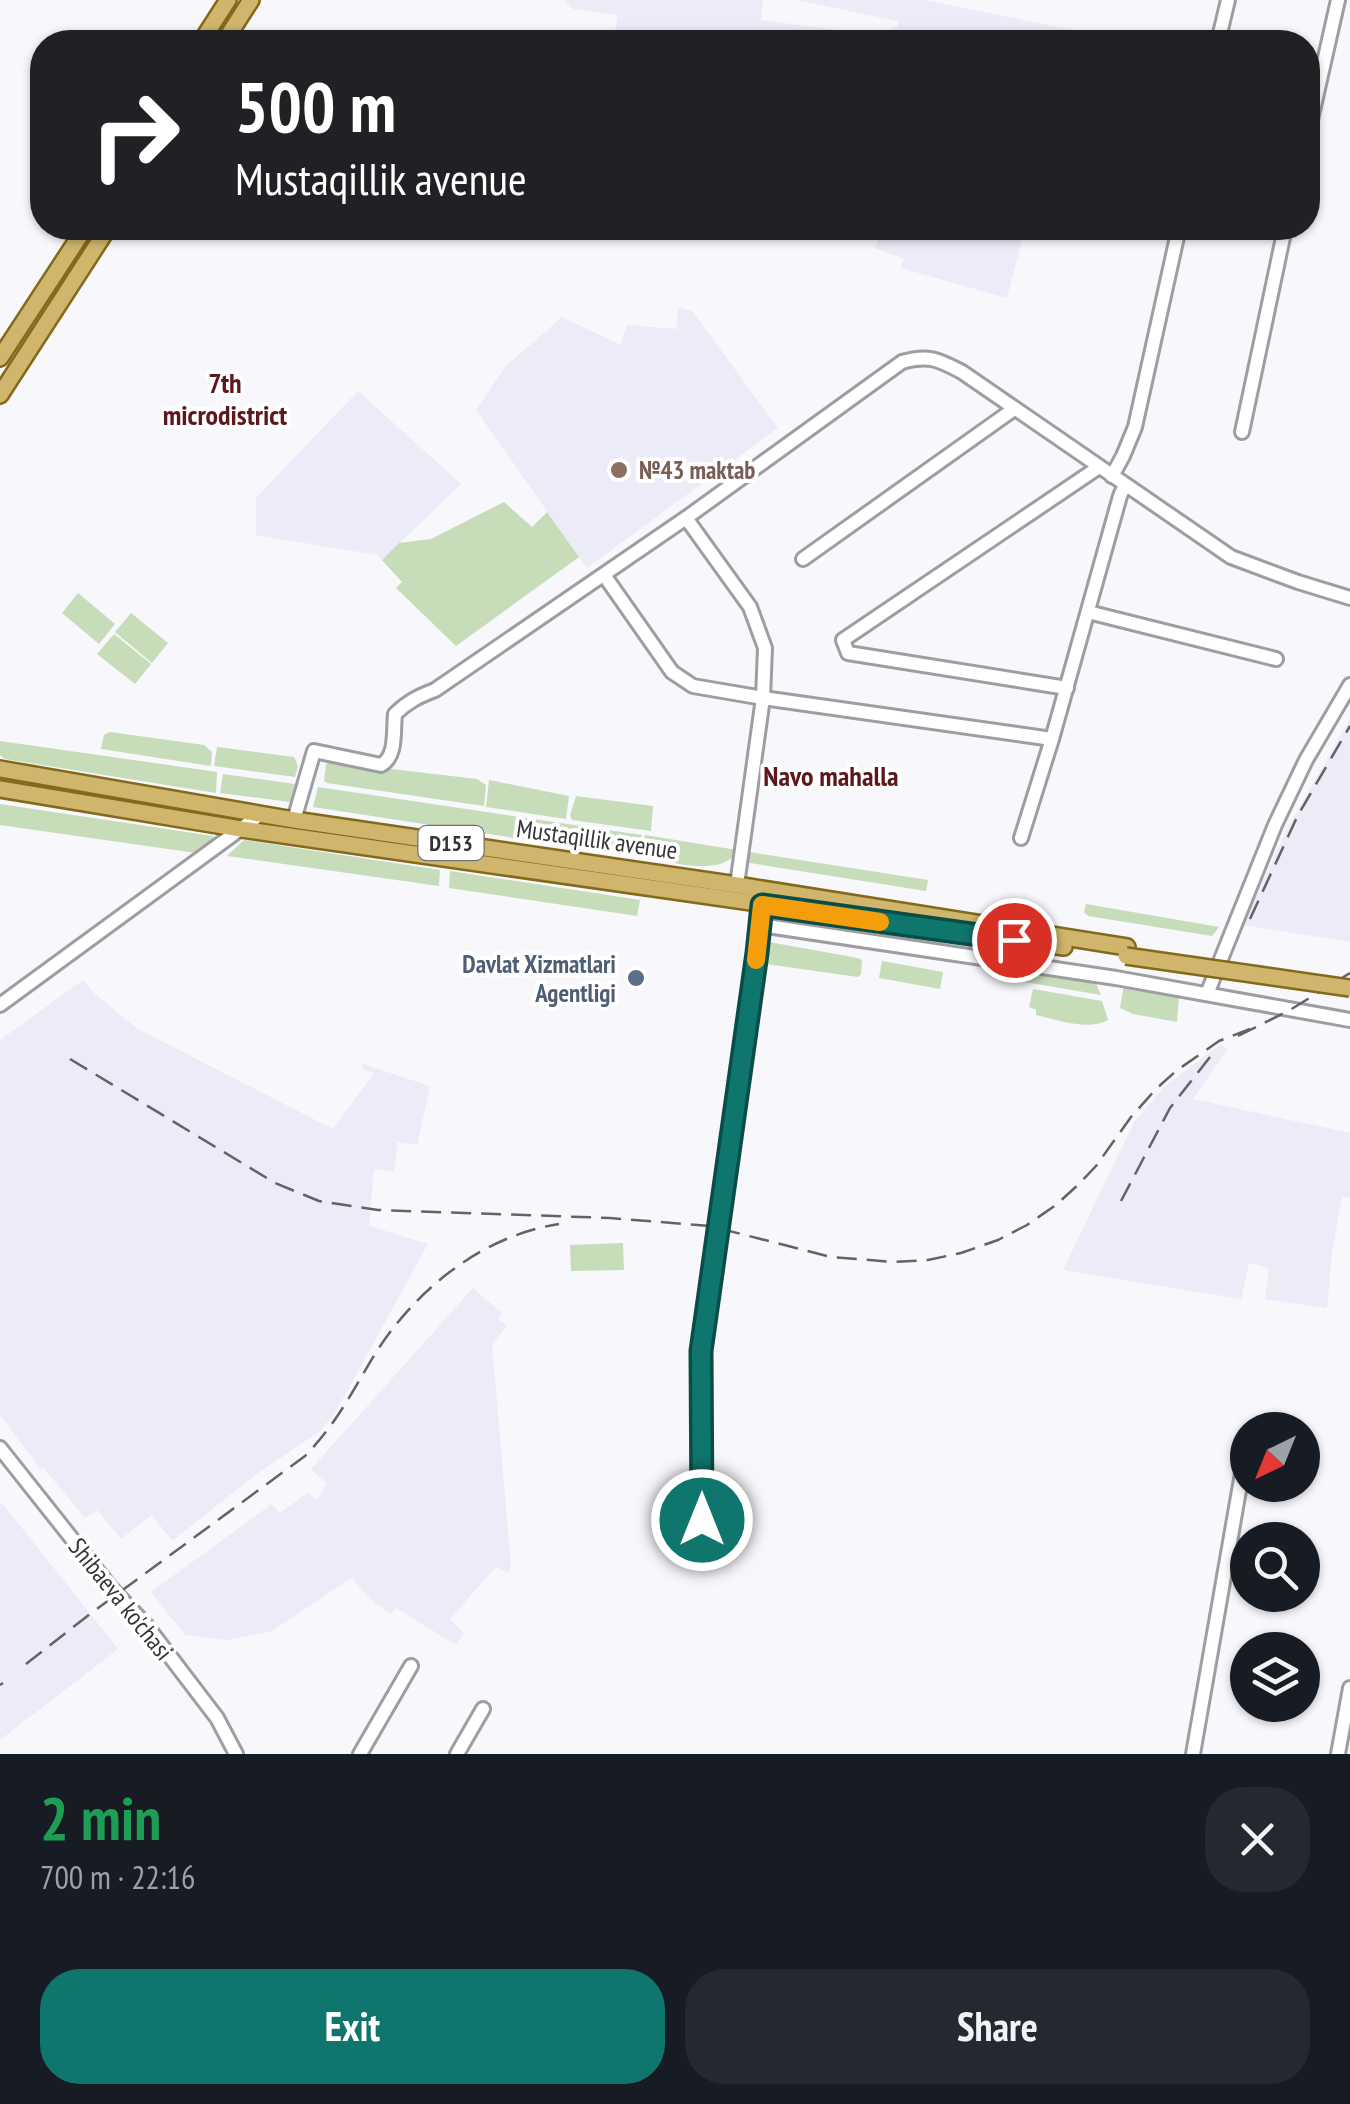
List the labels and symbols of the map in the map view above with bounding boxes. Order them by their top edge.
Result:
district label: 7th microdistrict [163,364,287,433]
place label: №43 maktab [639,454,755,486]
marker: №43 maktab [608,459,630,481]
district label: Navo mahalla [763,757,899,794]
street label: Mustaqillik avenue [515,812,679,866]
road number: D153 [418,826,484,860]
pin [972,898,1057,983]
place label: Davlat Xizmatlari Agentligi [462,948,616,1009]
marker: Davlat Xizmatlari Agentligi [625,967,647,989]
north arrow [1230,1412,1320,1502]
position arrow [650,1468,754,1572]
street label: Shibaeva ko'chasi [62,1531,180,1667]

